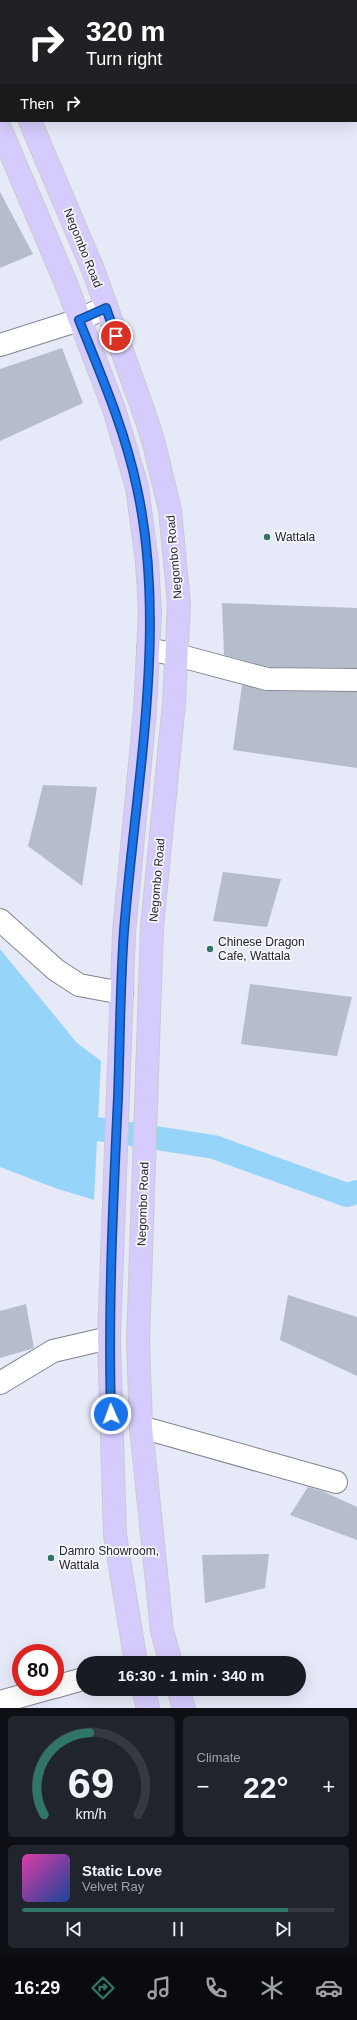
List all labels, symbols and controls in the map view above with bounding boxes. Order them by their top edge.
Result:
icon: right [20,16,72,68]
text: 320 m [86,16,165,47]
text: Turn right [86,49,162,69]
icon: right [62,92,84,114]
text: Then [20,95,54,112]
street label: Negombo Road [61,206,105,290]
pin [99,319,133,353]
icon: arrive [105,325,127,347]
street label: Negombo Road [163,515,185,599]
place label: Wattala [275,530,316,544]
marker: Wattala [262,532,272,542]
street label: Negombo Road [146,838,168,922]
place label: Chinese Dragon Cafe, Wattala [218,935,305,963]
marker: Chinese Dragon Cafe, Wattala [205,944,215,954]
street label: Negombo Road [135,1162,151,1246]
position arrow [90,1393,132,1435]
place label: Damro Showroom, Wattala [59,1544,159,1572]
marker: Damro Showroom, Wattala [46,1553,56,1563]
speed limit sign: 80 [12,1644,64,1696]
text: 16:30 · 1 min · 340 m [118,1667,264,1684]
text: Climate [197,1750,241,1765]
text: 69 [68,1759,114,1806]
text: 22° [243,1771,288,1804]
text: − [197,1774,209,1799]
text: + [322,1774,335,1799]
text: km/h [76,1805,107,1821]
text: Static Love [82,1862,162,1879]
text: Velvet Ray [82,1879,144,1894]
icon: previous [63,1918,85,1940]
icon: pause [167,1918,189,1940]
icon: next [272,1918,294,1940]
icon: directions [89,1974,117,2002]
icon: music [145,1974,173,2002]
icon: phone [202,1974,230,2002]
icon: climate [258,1974,286,2002]
icon: car [315,1974,343,2002]
text: 16:29 [14,1978,60,1998]

